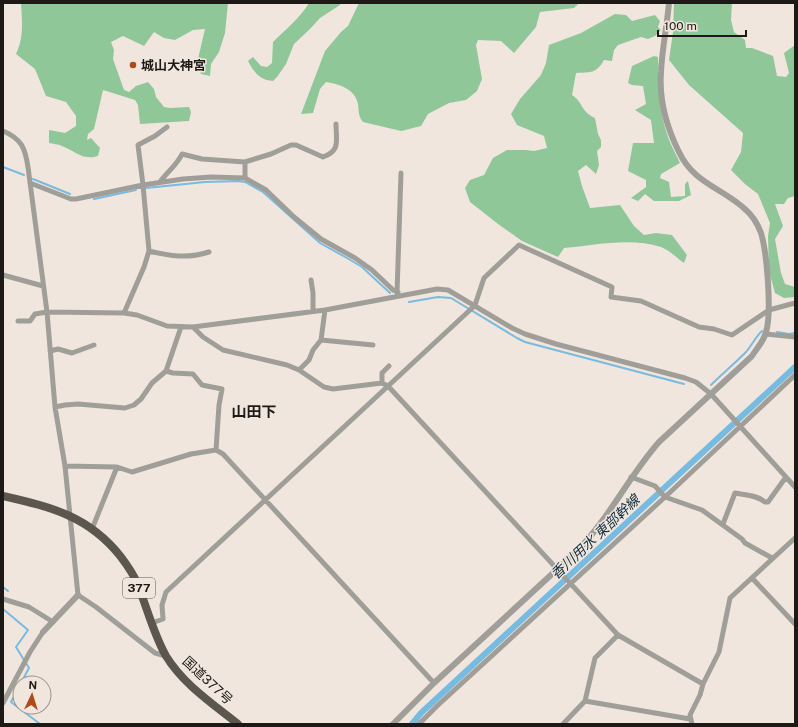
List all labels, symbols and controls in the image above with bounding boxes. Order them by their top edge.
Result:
scale bar [658,12,746,38]
text: 100 m [664,19,697,33]
place label: 城山大神宮 [141,58,206,73]
marker: 城山大神宮 [128,60,138,70]
district label: 山田下 [231,403,277,420]
water label: 香川用水 東部幹線 [547,490,644,582]
road number: 377 [123,578,155,598]
street label: 国道377号 [180,653,236,707]
north arrow [12,675,52,715]
text: N [28,679,37,691]

